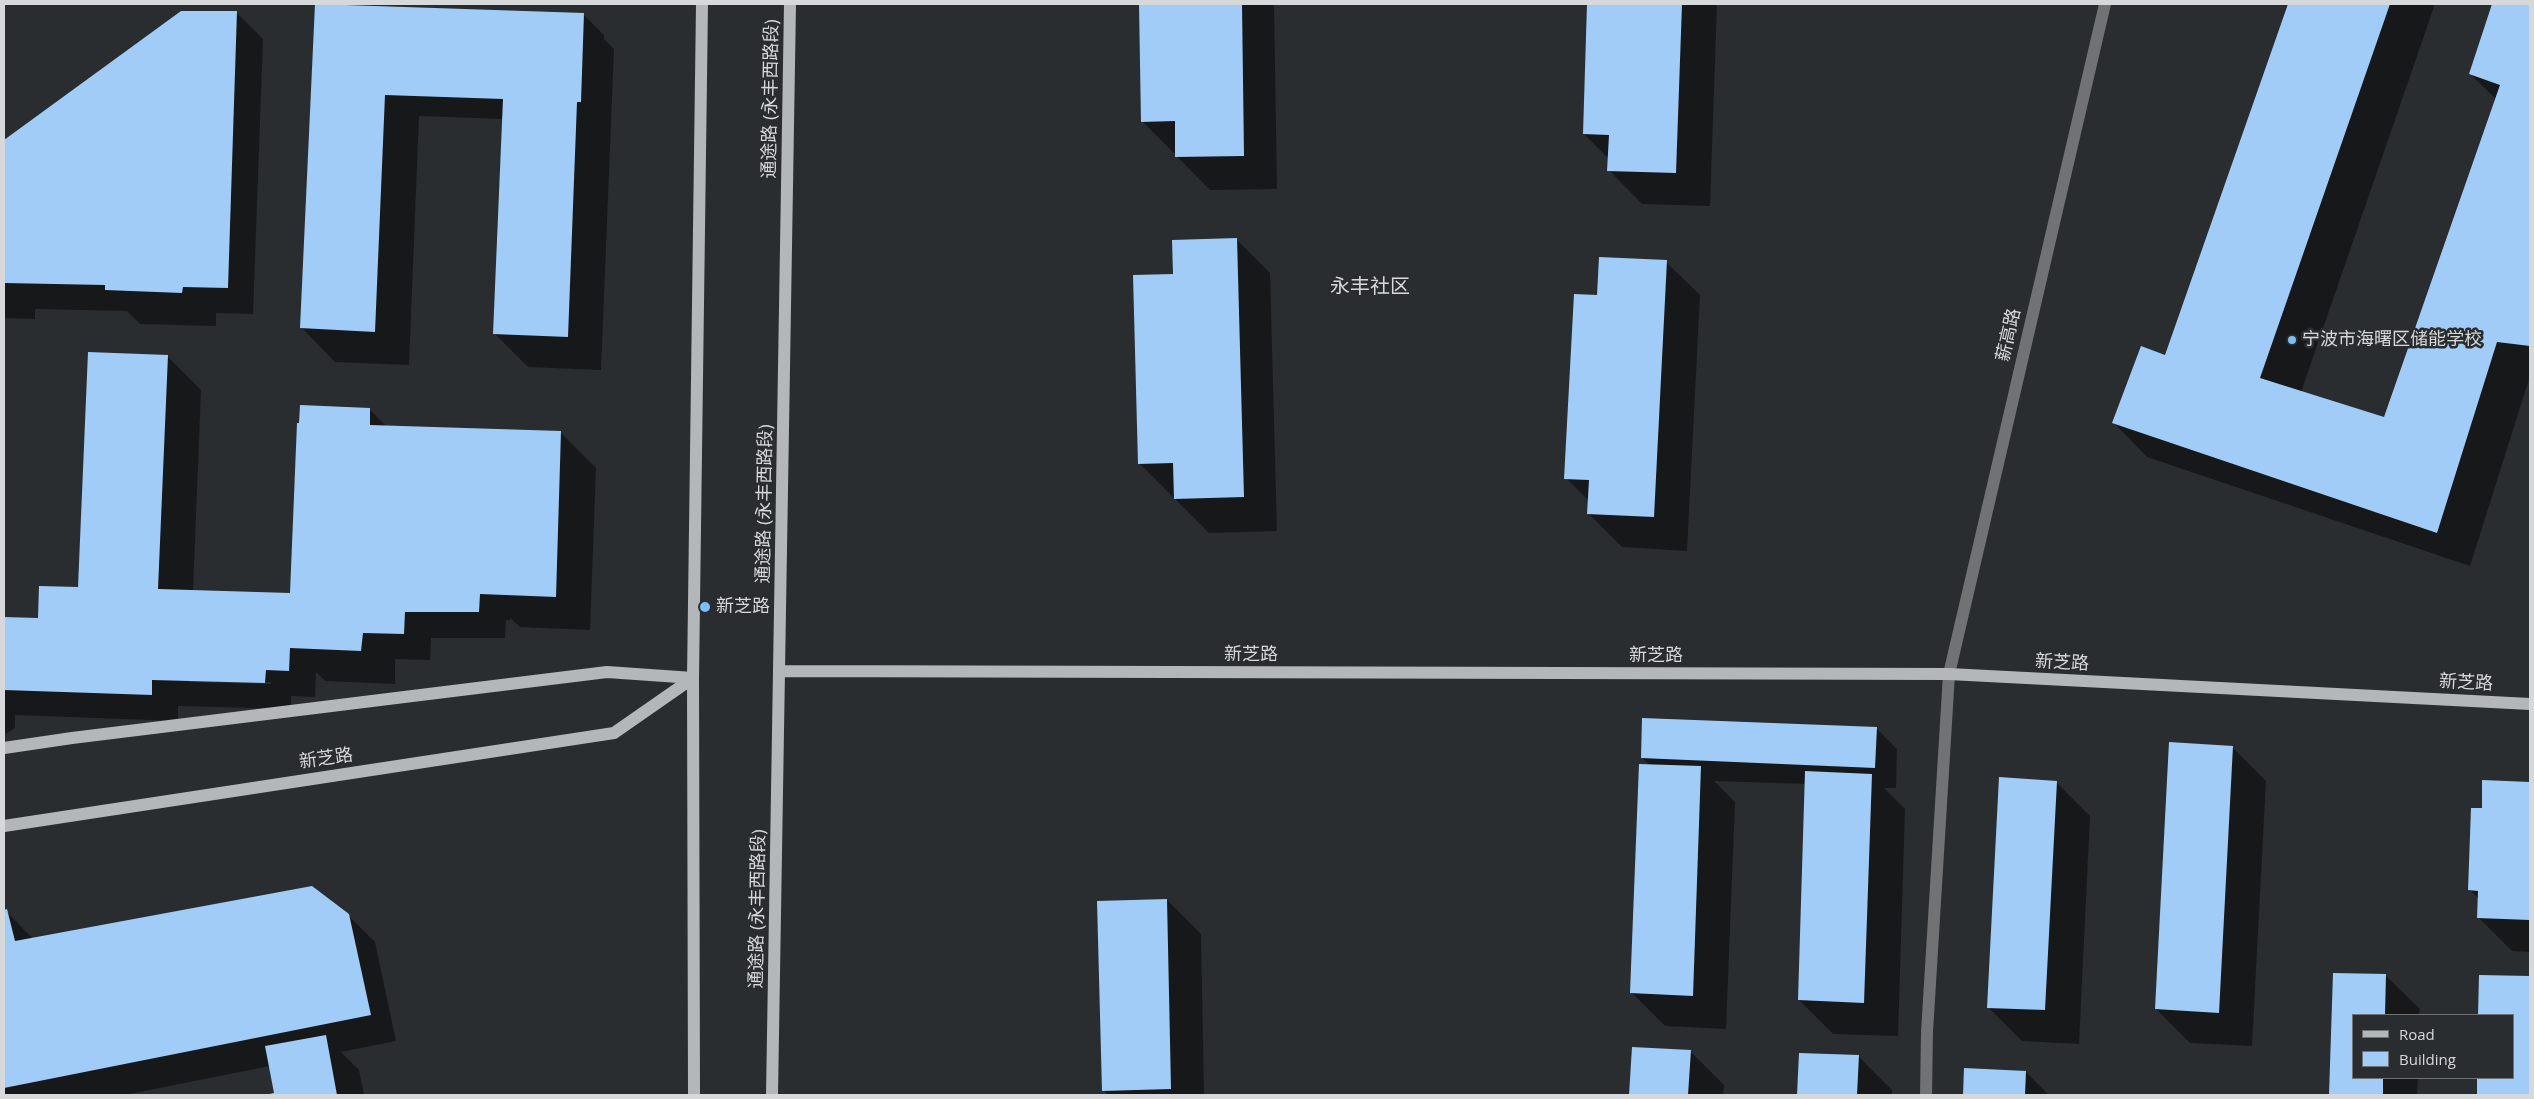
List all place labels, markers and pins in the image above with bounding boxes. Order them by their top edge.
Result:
place label: 宁波市海曙区储能学校 [2302,329,2482,351]
marker: 宁波市海曙区储能学校 [2286,334,2298,346]
place label: 新芝路 [716,596,770,618]
marker: 新芝路 [698,600,712,614]

